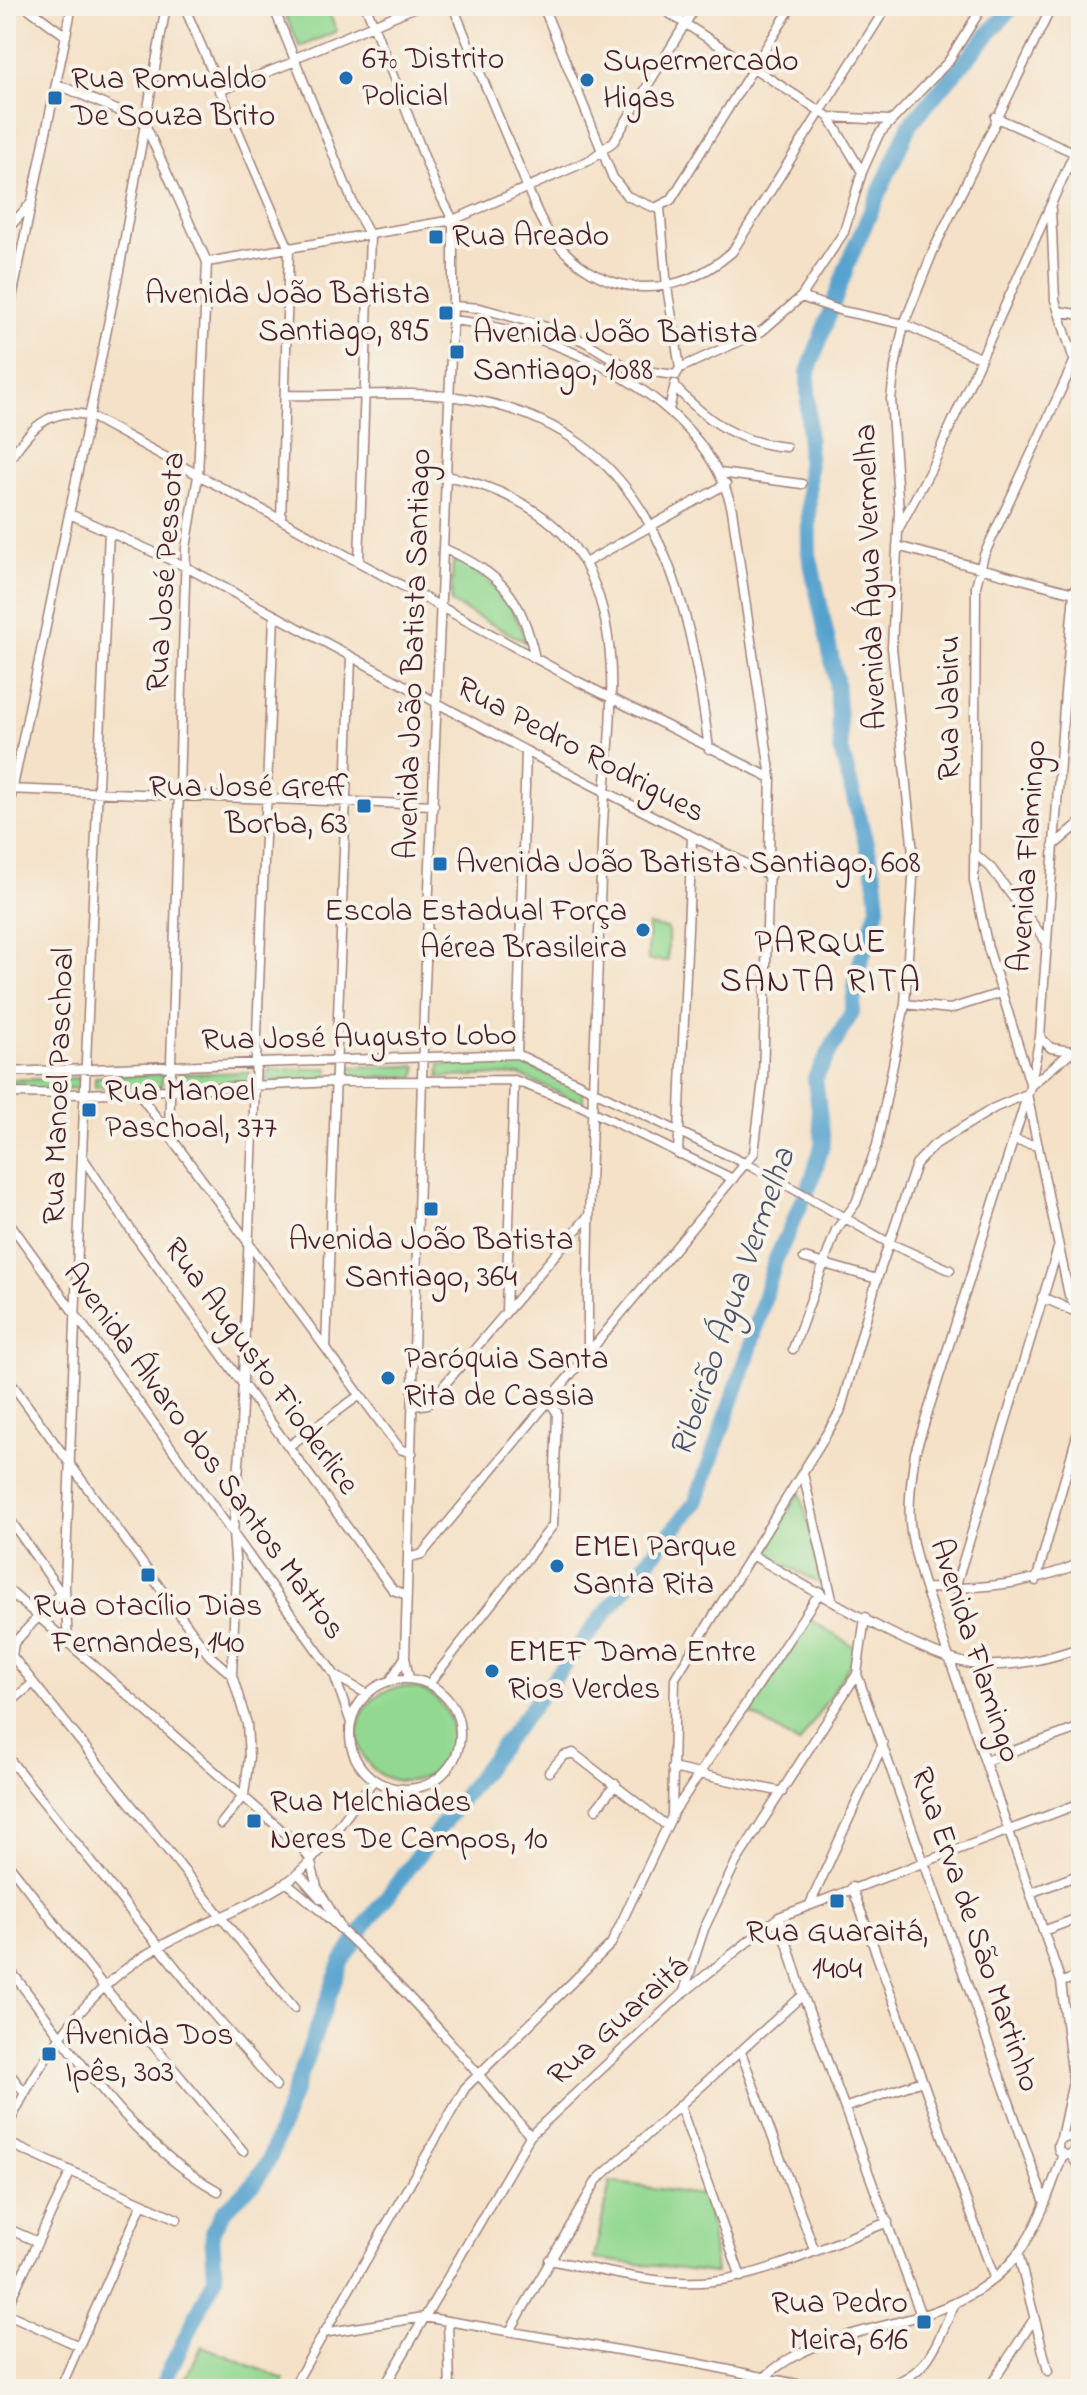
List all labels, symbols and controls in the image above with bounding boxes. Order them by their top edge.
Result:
place label: 67º Distrito Policial [362,37,505,121]
place label: Supermercado Higas [603,39,799,123]
place label: Rua Romualdo De Souza Brito [70,57,276,141]
marker: 67º Distrito Policial [337,69,355,87]
marker: Supermercado Higas [578,71,596,89]
marker: Rua Romualdo De Souza Brito [46,89,64,107]
place label: Rua Areado [452,214,609,261]
marker: Rua Areado [427,228,445,246]
place label: Avenida João Batista Santiago, 895 [145,272,430,356]
marker: Avenida João Batista Santiago, 895 [437,304,455,322]
place label: Avenida João Batista Santiago, 1088 [473,311,758,395]
marker: Avenida João Batista Santiago, 1088 [448,343,466,361]
street label: Avenida Água Vermelha [843,423,901,731]
street label: Avenida João Batista Santiago [384,448,446,860]
street label: Rua José Pessota [135,451,199,693]
street label: Rua Jabiru [927,636,974,780]
street label: Rua Pedro Rodrigues [447,665,713,837]
street label: Avenida Flamingo [997,738,1061,974]
place label: Rua José Greff Borba, 63 [149,765,348,849]
marker: Rua José Greff Borba, 63 [355,797,373,815]
place label: Avenida João Batista Santiago, 608 [456,841,921,888]
marker: Avenida João Batista Santiago, 608 [431,855,449,873]
place label: Escola Estadual Força Aérea Brasileira [324,889,627,973]
district label: PARQUE SANTA RITA [720,919,922,1008]
marker: Escola Estadual Força Aérea Brasileira [634,921,652,939]
street label: Rua Manoel Paschoal [32,947,88,1225]
street label: Rua José Augusto Lobo [201,1013,517,1065]
place label: Rua Manoel Paschoal, 377 [105,1069,277,1153]
marker: Rua Manoel Paschoal, 377 [80,1101,98,1119]
water label: Ribeirão Água Vermelha [658,1141,811,1464]
marker: Avenida João Batista Santiago, 364 [422,1200,440,1218]
place label: Avenida João Batista Santiago, 364 [289,1218,573,1302]
street label: Rua Augusto Fioderlice [150,1228,370,1506]
street label: Avenida Álvaro dos Santos Mattos [50,1253,356,1651]
place label: Paróquia Santa Rita de Cassia [404,1337,609,1421]
marker: Paróquia Santa Rita de Cassia [379,1369,397,1387]
place label: EMEI Parque Santa Rita [573,1525,737,1609]
street label: Avenida Flamingo [916,1533,1032,1769]
marker: EMEI Parque Santa Rita [548,1557,566,1575]
marker: Rua Otacílio Dias Fernandes, 140 [139,1566,157,1584]
place label: Rua Otacílio Dias Fernandes, 140 [34,1584,262,1668]
place label: EMEF Dama Entre Rios Verdes [508,1630,757,1714]
marker: EMEF Dama Entre Rios Verdes [483,1662,501,1680]
street label: Rua Erva de São Martinho [896,1761,1052,2099]
place label: Rua Melchiades Neres De Campos, 10 [270,1780,548,1864]
marker: Rua Melchiades Neres De Campos, 10 [245,1812,263,1830]
marker: Rua Guaraitá, 1404 [828,1892,846,1910]
place label: Rua Guaraitá, 1404 [746,1910,928,1994]
street label: Rua Guaraitá [538,1945,700,2099]
place label: Avenida Dos Ipês, 303 [65,2013,234,2097]
marker: Avenida Dos Ipês, 303 [40,2045,58,2063]
place label: Rua Pedro Meira, 616 [771,2281,908,2365]
marker: Rua Pedro Meira, 616 [915,2313,933,2331]

